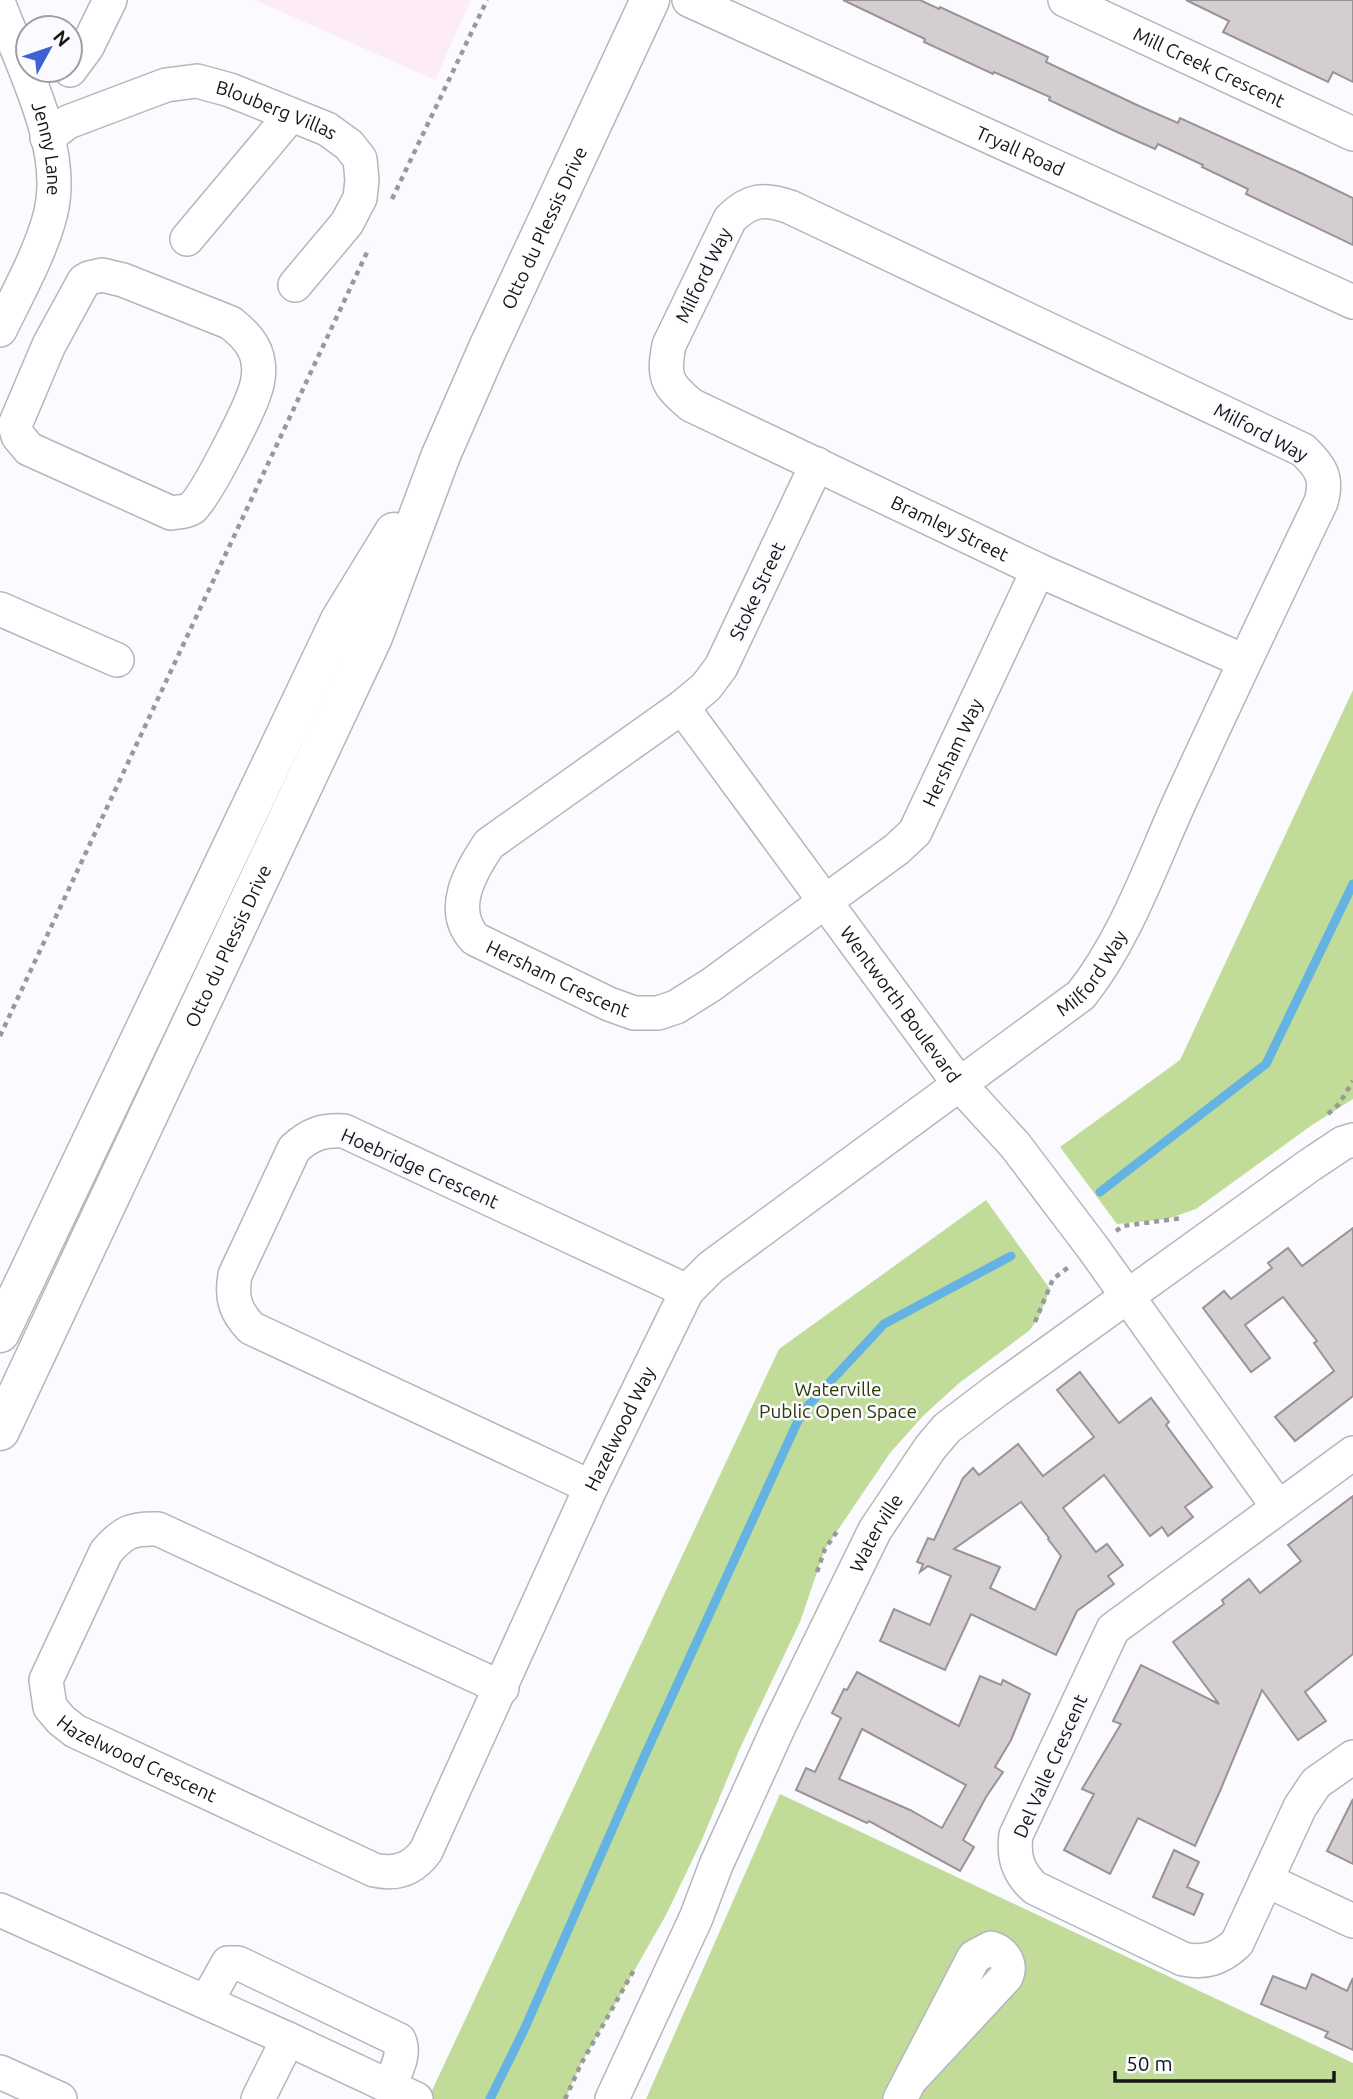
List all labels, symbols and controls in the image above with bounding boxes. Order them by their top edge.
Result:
north arrow [14,14,84,84]
street label: Mill Creek Crescent [1130,22,1289,112]
text: N [49,26,75,51]
street label: Blouberg Villas [214,76,342,144]
street label: Jenny Lane [27,98,65,196]
street label: Tryall Road [973,121,1068,180]
street label: Otto du Plessis Drive [497,143,591,313]
street label: Milford Way [670,224,736,326]
street label: Milford Way [1210,398,1312,466]
street label: Bramley Street [888,491,1013,566]
street label: Stoke Street [725,538,790,644]
street label: Hersham Way [918,695,987,810]
street label: Otto du Plessis Drive [180,861,275,1031]
street label: Wentworth Boulevard [836,922,965,1087]
street label: Milford Way [1052,926,1131,1020]
street label: Hersham Crescent [483,935,633,1022]
street label: Hoebridge Crescent [338,1123,503,1213]
street label: Hazelwood Way [580,1363,659,1494]
park label: Waterville Public Open Space [759,1378,917,1422]
street label: Waterville [845,1489,907,1576]
street label: Del Valle Crescent [1008,1690,1092,1841]
street label: Hazelwood Crescent [53,1710,221,1807]
scale bar [1115,2039,1334,2084]
text: 50 m [1126,2051,1173,2075]

